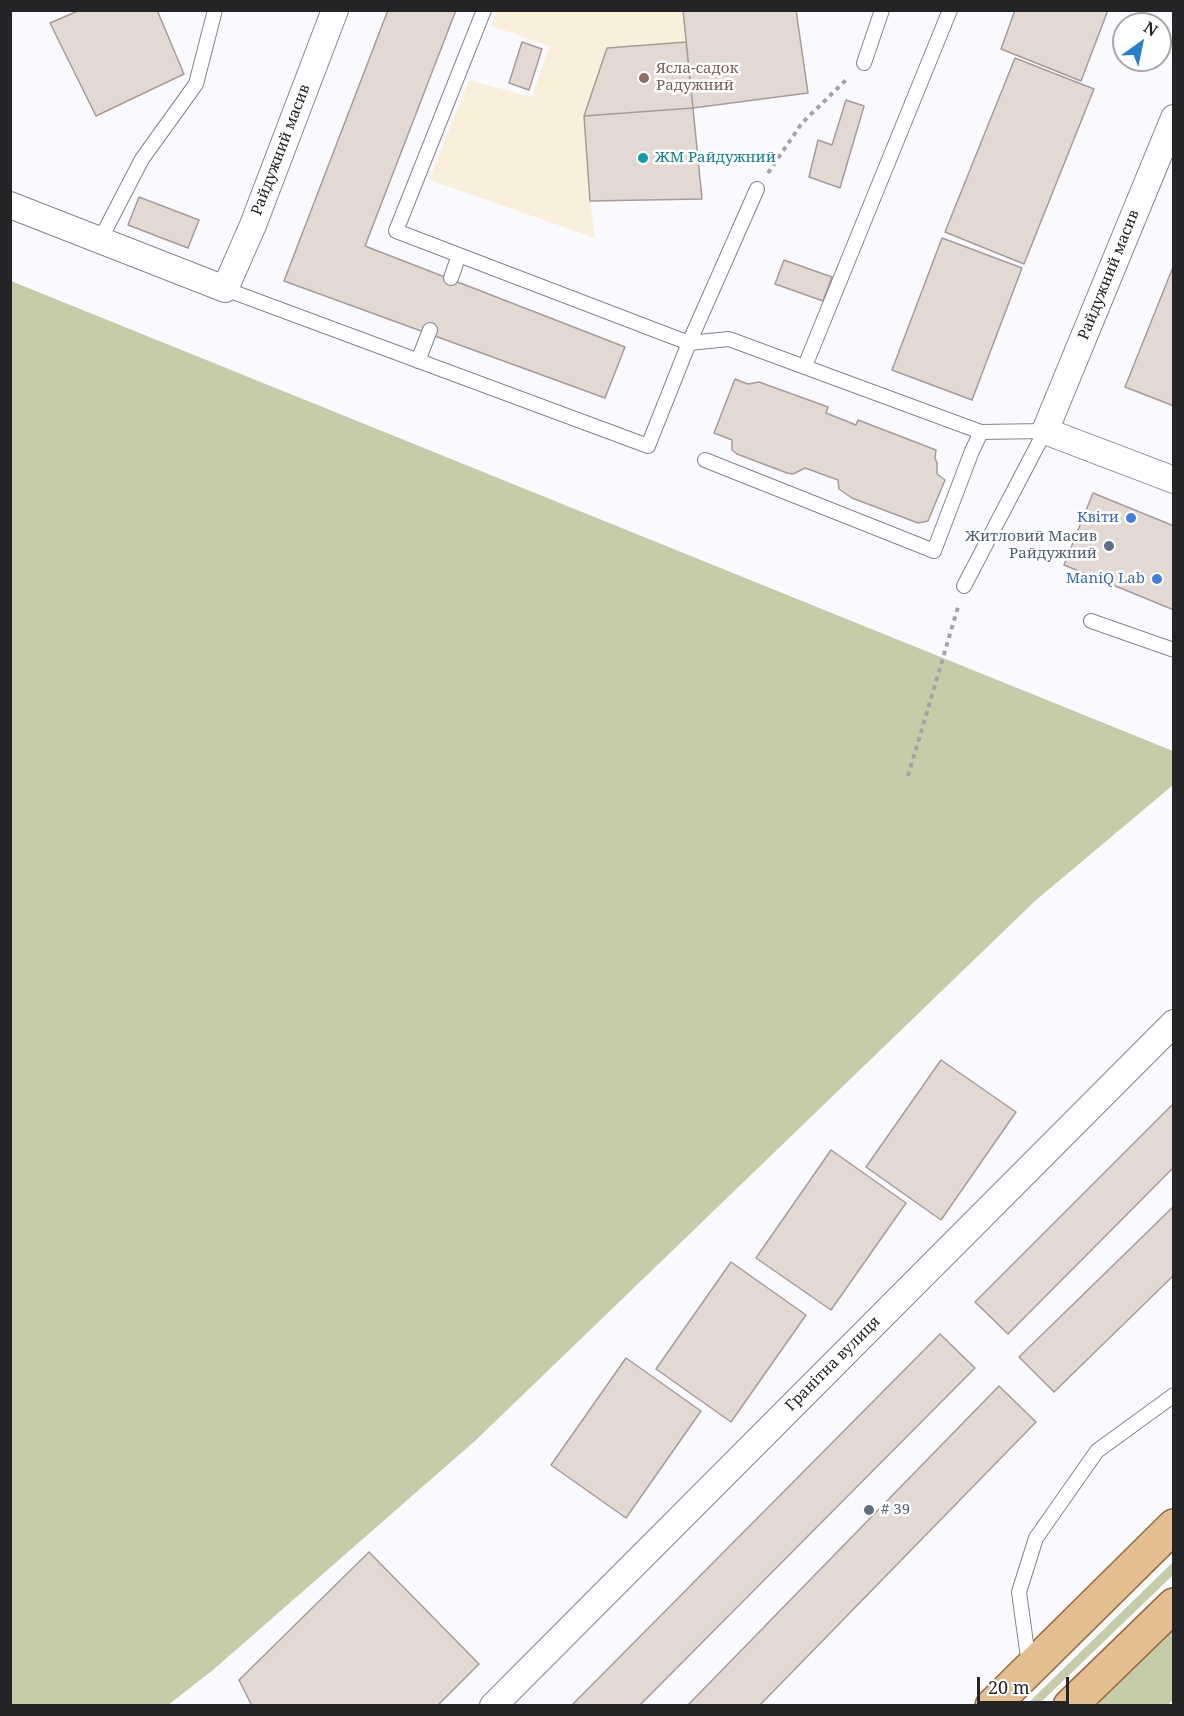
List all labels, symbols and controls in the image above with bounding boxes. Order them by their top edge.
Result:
north arrow [1112,12,1172,72]
text: N [1139,16,1162,41]
place label: Ясла-садок Радужний [656,60,738,95]
marker: Ясла-садок Радужний [637,71,651,85]
street label: Райдужний масив [248,82,314,218]
place label: ЖМ Райдужний [655,149,776,167]
marker: ЖМ Райдужний [636,151,650,165]
street label: Райдужний масив [1075,207,1143,343]
place label: Квіти [1077,509,1119,527]
marker: Квіти [1124,511,1138,525]
place label: Житловий Масив Райдужний [965,528,1097,563]
marker: Житловий Масив Райдужний [1102,539,1116,553]
place label: ManiQ Lab [1066,570,1145,588]
marker: ManiQ Lab [1150,572,1164,586]
street label: Гранітна вулиця [782,1313,884,1415]
place label: # 39 [881,1501,910,1519]
marker: # 39 [862,1503,876,1517]
scale bar [980,1665,1072,1703]
text: 20 m [988,1675,1030,1699]

